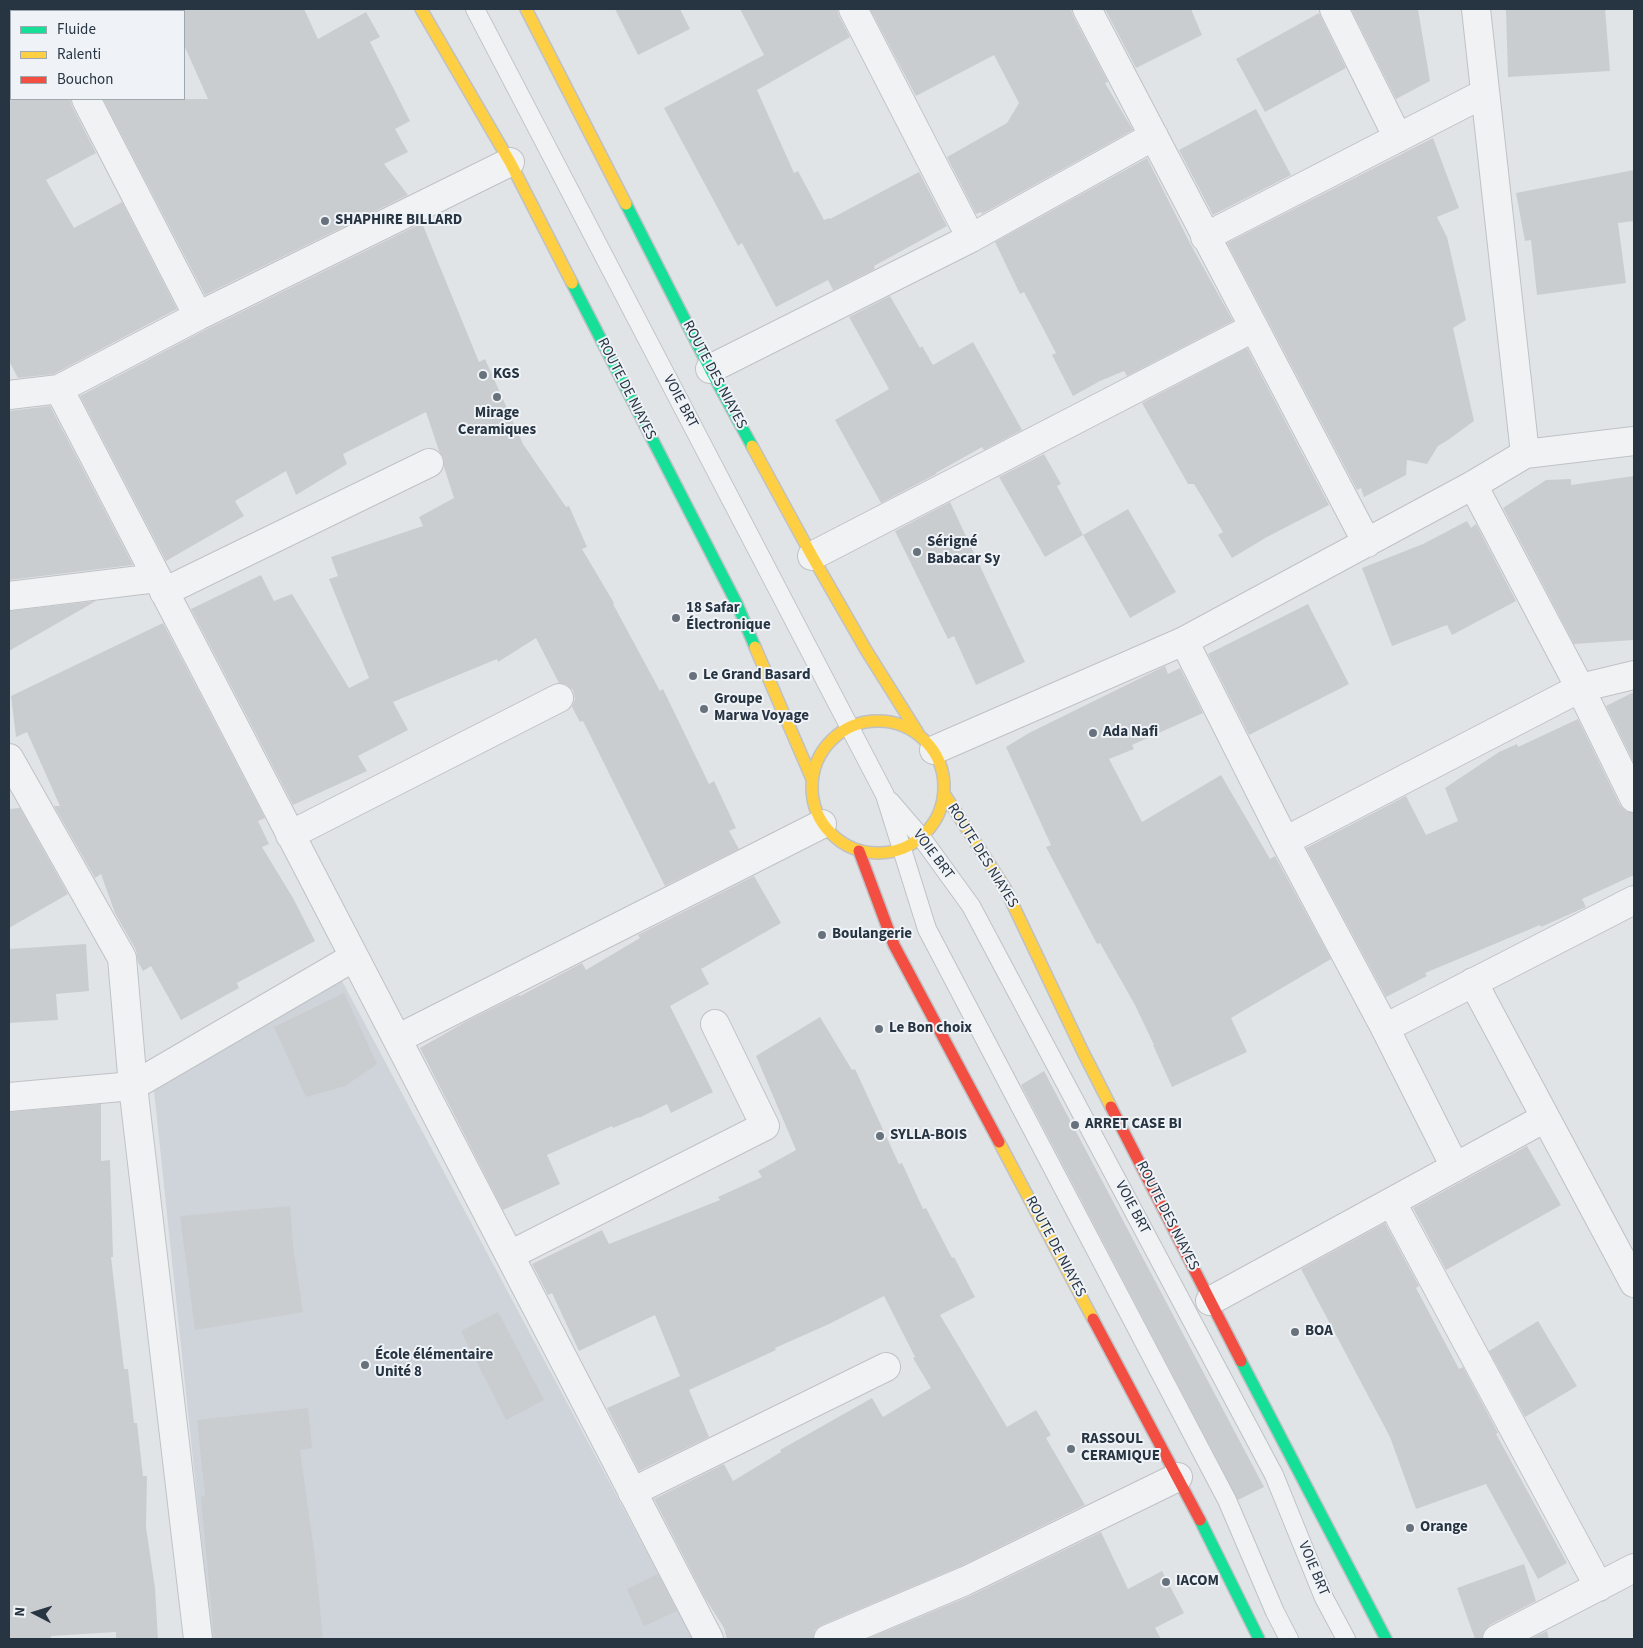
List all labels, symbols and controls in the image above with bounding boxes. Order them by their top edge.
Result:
legend [10,10,185,100]
text: Fluide [57,19,96,40]
text: Ralenti [57,44,101,65]
text: Bouchon [57,69,113,90]
place label: SHAPHIRE BILLARD [335,212,462,230]
marker: SHAPHIRE BILLARD [319,215,331,227]
street label: ROUTE DES NIAYES [678,318,750,432]
street label: ROUTE DE NIAYES [593,335,659,443]
place label: KGS [493,366,520,384]
marker: KGS [477,369,489,381]
street label: VOIE BRT [659,372,701,432]
marker: Mirage Ceramiques [491,391,503,403]
place label: Mirage Ceramiques [458,405,536,440]
place label: Sérigné Babacar Sy [927,534,1000,569]
marker: Sérigné Babacar Sy [911,546,923,558]
place label: 18 Safar Électronique [686,600,771,635]
marker: 18 Safar Électronique [670,612,682,624]
place label: Le Grand Basard [703,667,810,685]
marker: Le Grand Basard [687,670,699,682]
place label: Groupe Marwa Voyage [714,691,809,726]
marker: Groupe Marwa Voyage [698,703,710,715]
place label: Ada Nafi [1103,724,1158,742]
marker: Ada Nafi [1087,727,1099,739]
street label: ROUTE DES NIAYES [943,800,1021,912]
street label: VOIE BRT [908,827,958,883]
place label: Boulangerie [832,926,912,944]
marker: Boulangerie [816,929,828,941]
place label: Le Bon choix [889,1020,972,1038]
marker: Le Bon choix [873,1023,885,1035]
place label: ARRET CASE BI [1085,1116,1182,1134]
marker: ARRET CASE BI [1069,1119,1081,1131]
place label: SYLLA-BOIS [890,1127,967,1145]
marker: SYLLA-BOIS [874,1130,886,1142]
street label: ROUTE DES NIAYES [1132,1158,1202,1274]
street label: VOIE BRT [1111,1178,1153,1238]
street label: ROUTE DE NIAYES [1021,1193,1089,1301]
place label: BOA [1305,1323,1333,1341]
marker: BOA [1289,1326,1301,1338]
place label: École élémentaire Unité 8 [375,1347,493,1382]
marker: École élémentaire Unité 8 [359,1359,371,1371]
place label: RASSOUL CERAMIQUE [1081,1431,1160,1466]
marker: RASSOUL CERAMIQUE [1065,1443,1077,1455]
place label: Orange [1420,1519,1468,1537]
marker: Orange [1404,1522,1416,1534]
street label: VOIE BRT [1293,1539,1333,1599]
place label: IACOM [1176,1573,1219,1591]
marker: IACOM [1160,1576,1172,1588]
north arrow [10,1588,60,1638]
text: N [10,1606,30,1617]

